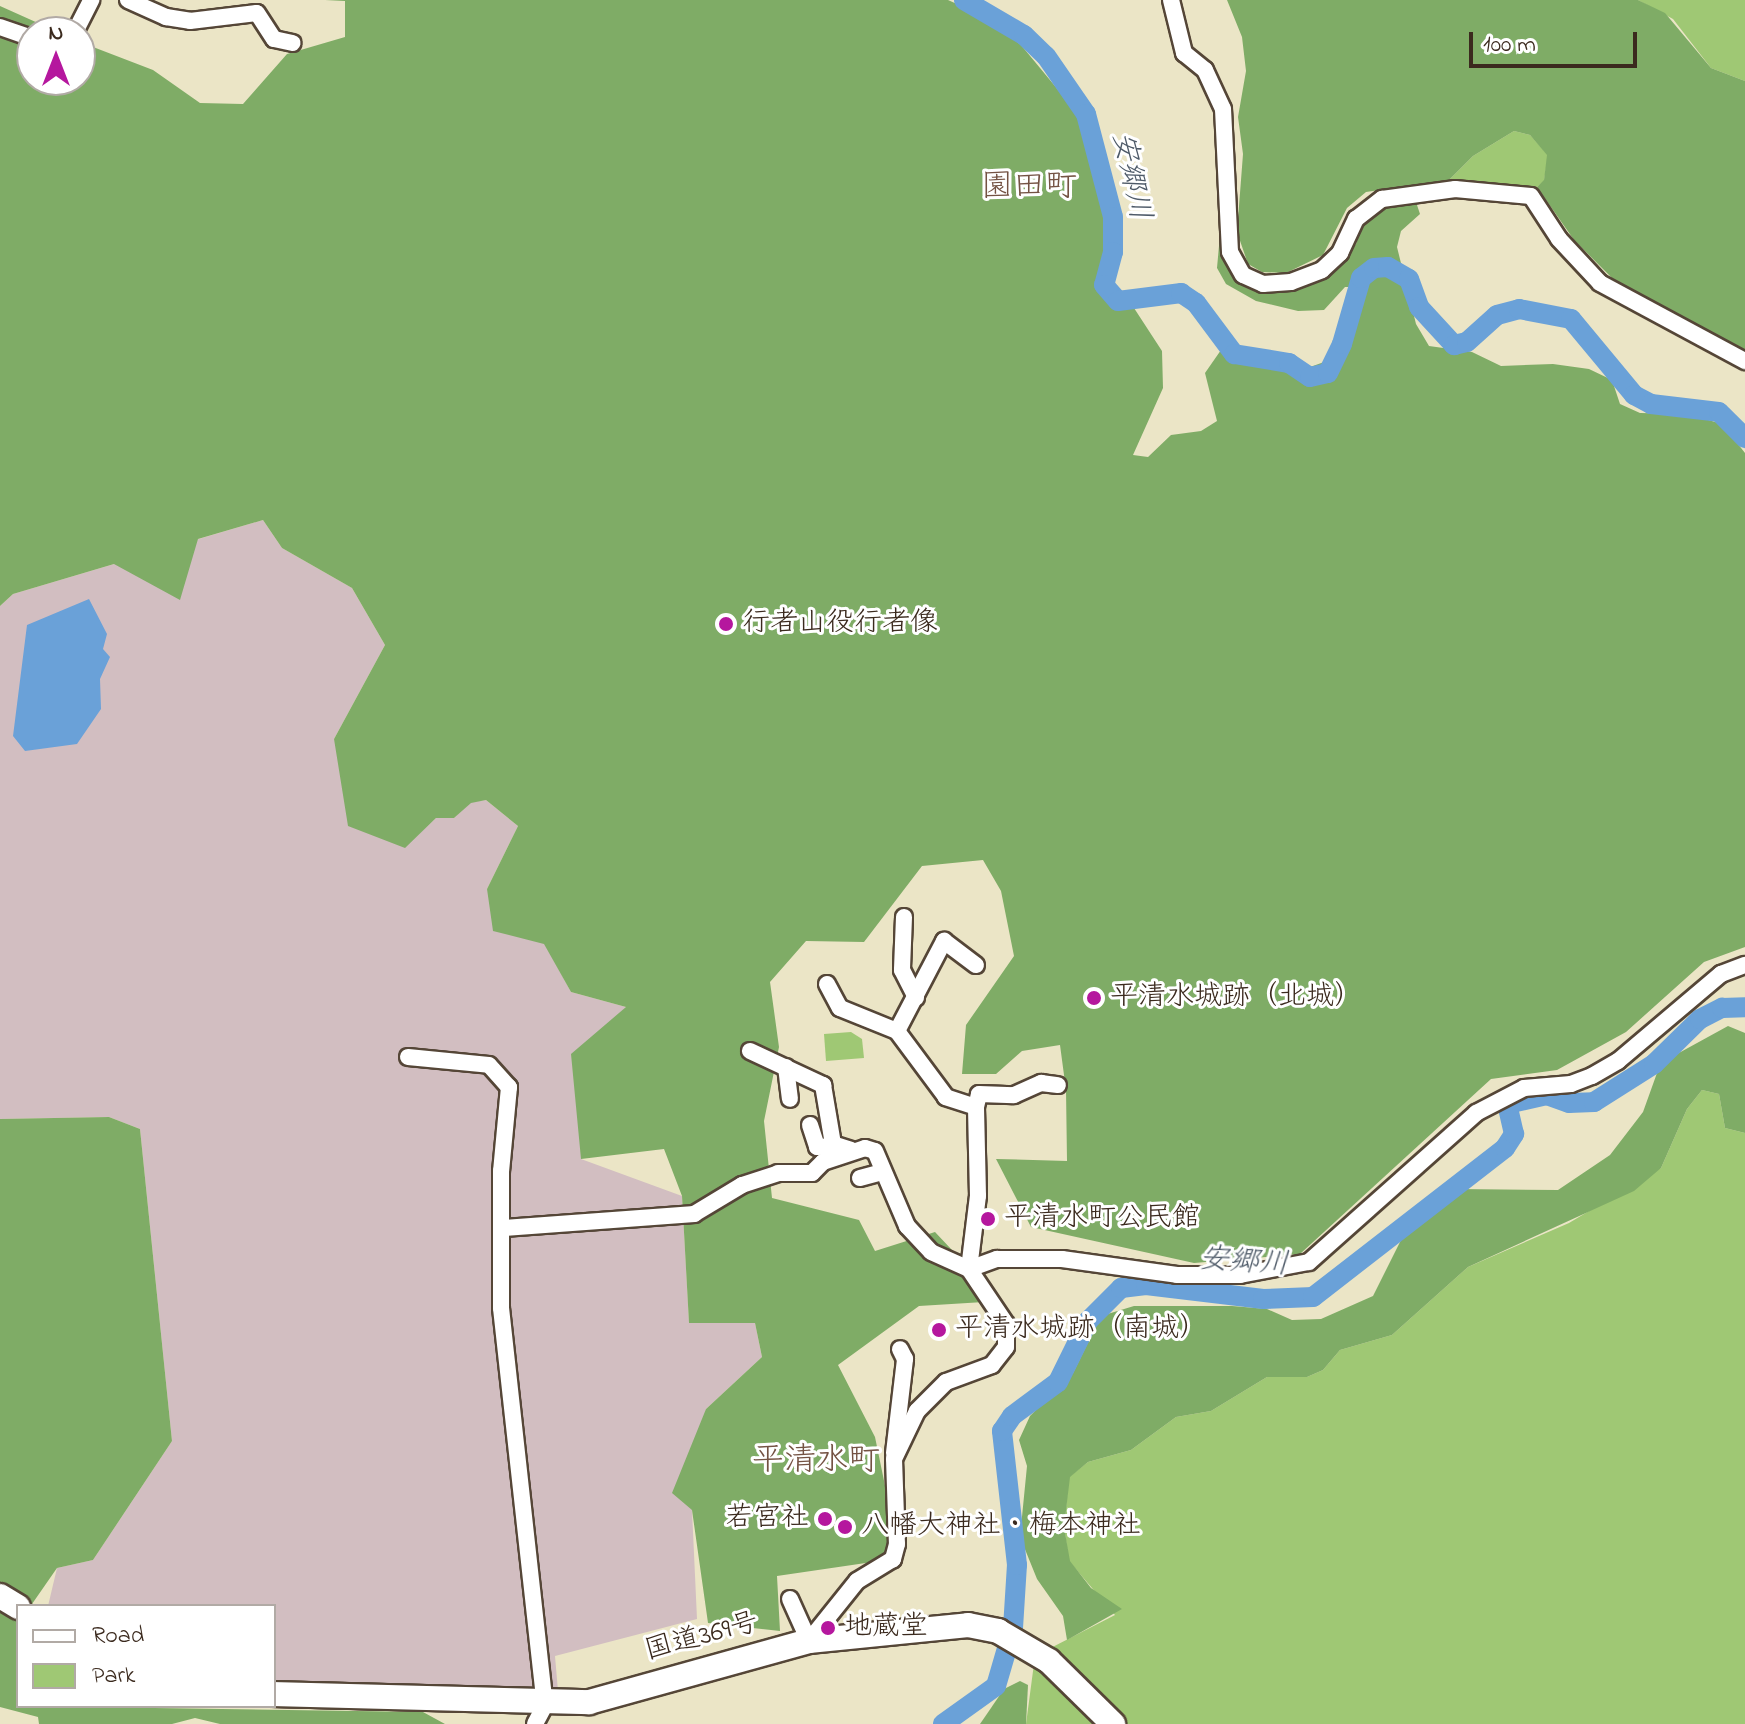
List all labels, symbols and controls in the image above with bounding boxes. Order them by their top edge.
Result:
north arrow [16,16,96,96]
scale bar [1473,16,1641,66]
text: N [49,18,63,50]
text: 100 m [1483,28,1536,63]
water label: 安郷川 [1103,128,1157,224]
district label: 園田町 [981,169,1077,207]
place label: 行者山役行者像 [742,607,938,641]
marker: 行者山役行者像 [717,615,735,633]
place label: 平清水城跡（北城） [1110,981,1362,1015]
marker: 平清水城跡（北城） [1085,989,1103,1007]
place label: 平清水町公民館 [1004,1202,1200,1236]
marker: 平清水町公民館 [979,1210,997,1228]
water label: 安郷川 [1198,1242,1290,1284]
place label: 平清水城跡（南城） [955,1313,1207,1347]
marker: 平清水城跡（南城） [930,1321,948,1339]
district label: 平清水町 [752,1443,880,1481]
place label: 若宮社 [725,1502,809,1536]
marker: 若宮社 [816,1510,834,1528]
place label: 八幡大神社・梅本神社 [861,1510,1141,1544]
marker: 八幡大神社・梅本神社 [836,1518,854,1536]
legend [16,1604,276,1708]
street label: 国道369号 [641,1607,763,1669]
place label: 地蔵堂 [844,1611,928,1645]
text: Road [92,1619,144,1654]
marker: 地蔵堂 [819,1619,837,1637]
text: Park [92,1659,135,1694]

